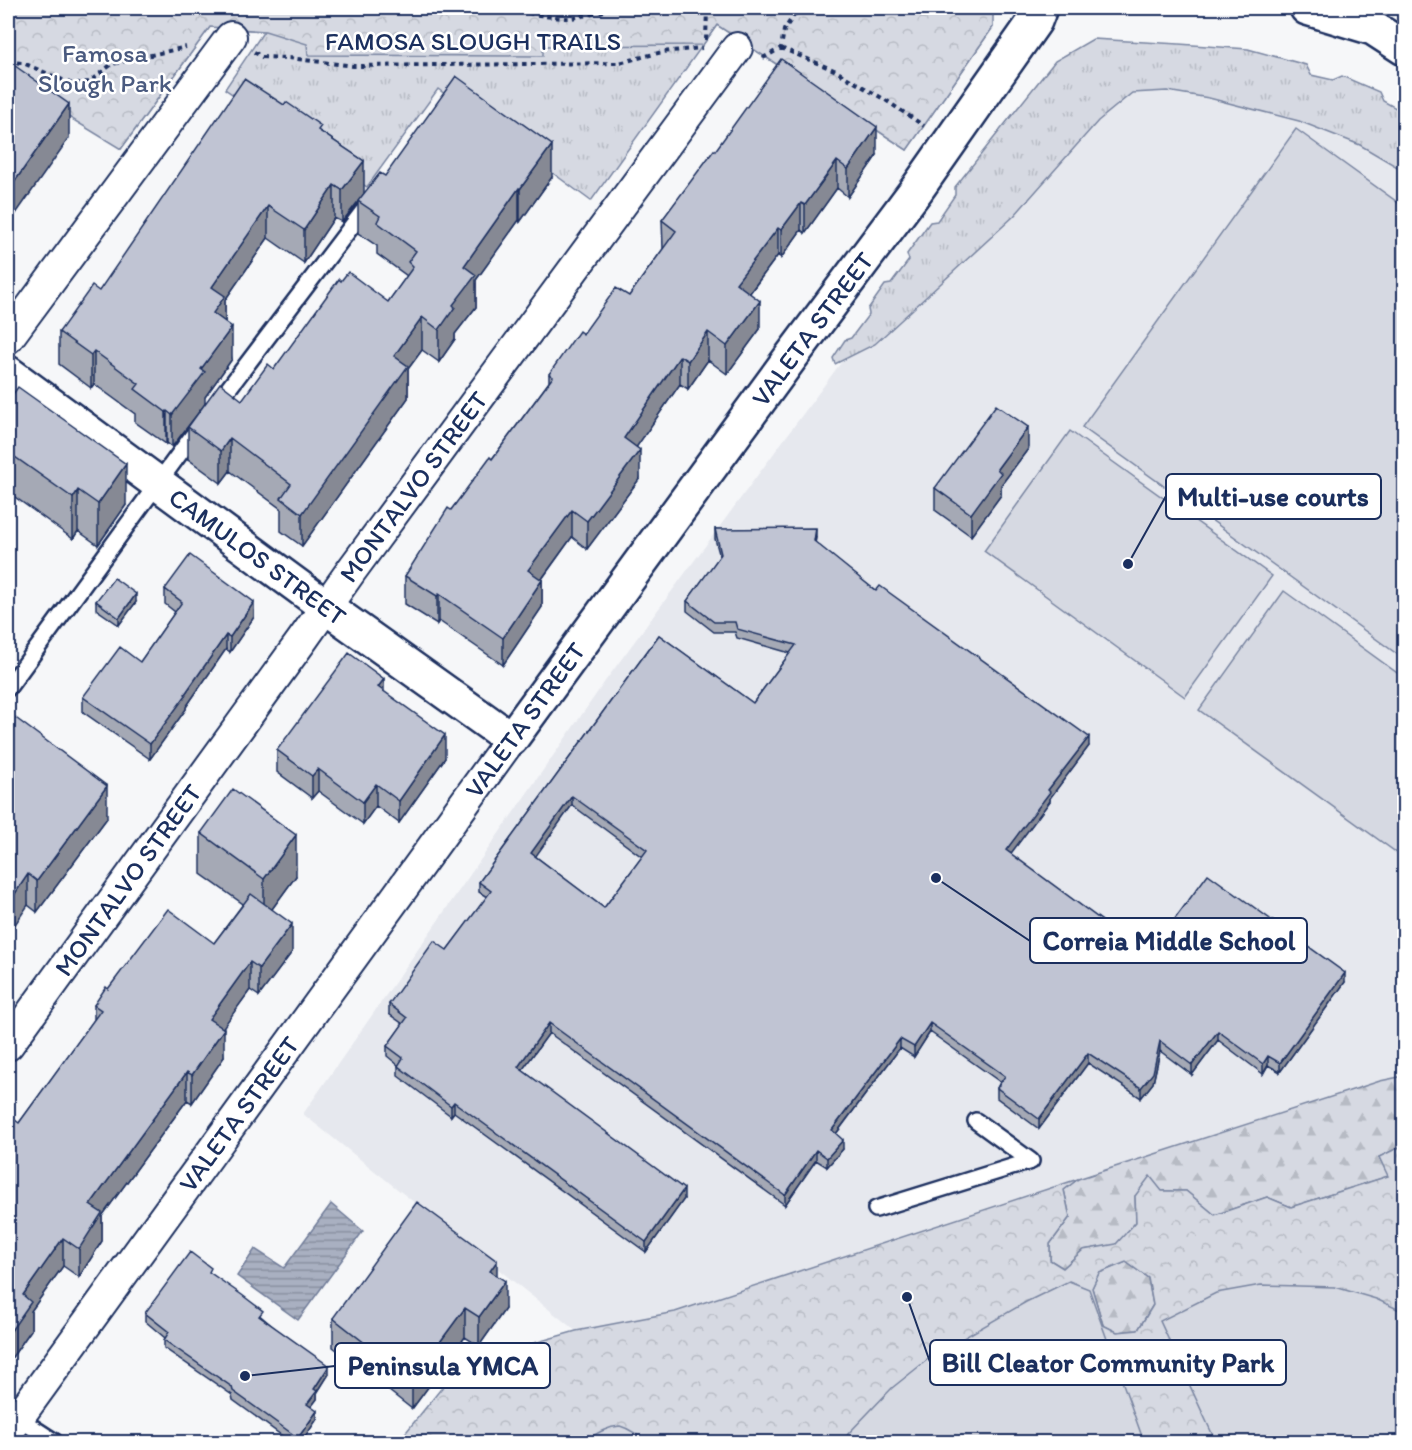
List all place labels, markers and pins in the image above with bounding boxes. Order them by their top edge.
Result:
callout: Multi-use courts [1166,474,1381,519]
callout: Correia Middle School [1030,918,1307,963]
callout: Bill Cleator Community Park [930,1340,1286,1385]
callout: Peninsula YMCA [335,1343,550,1388]

